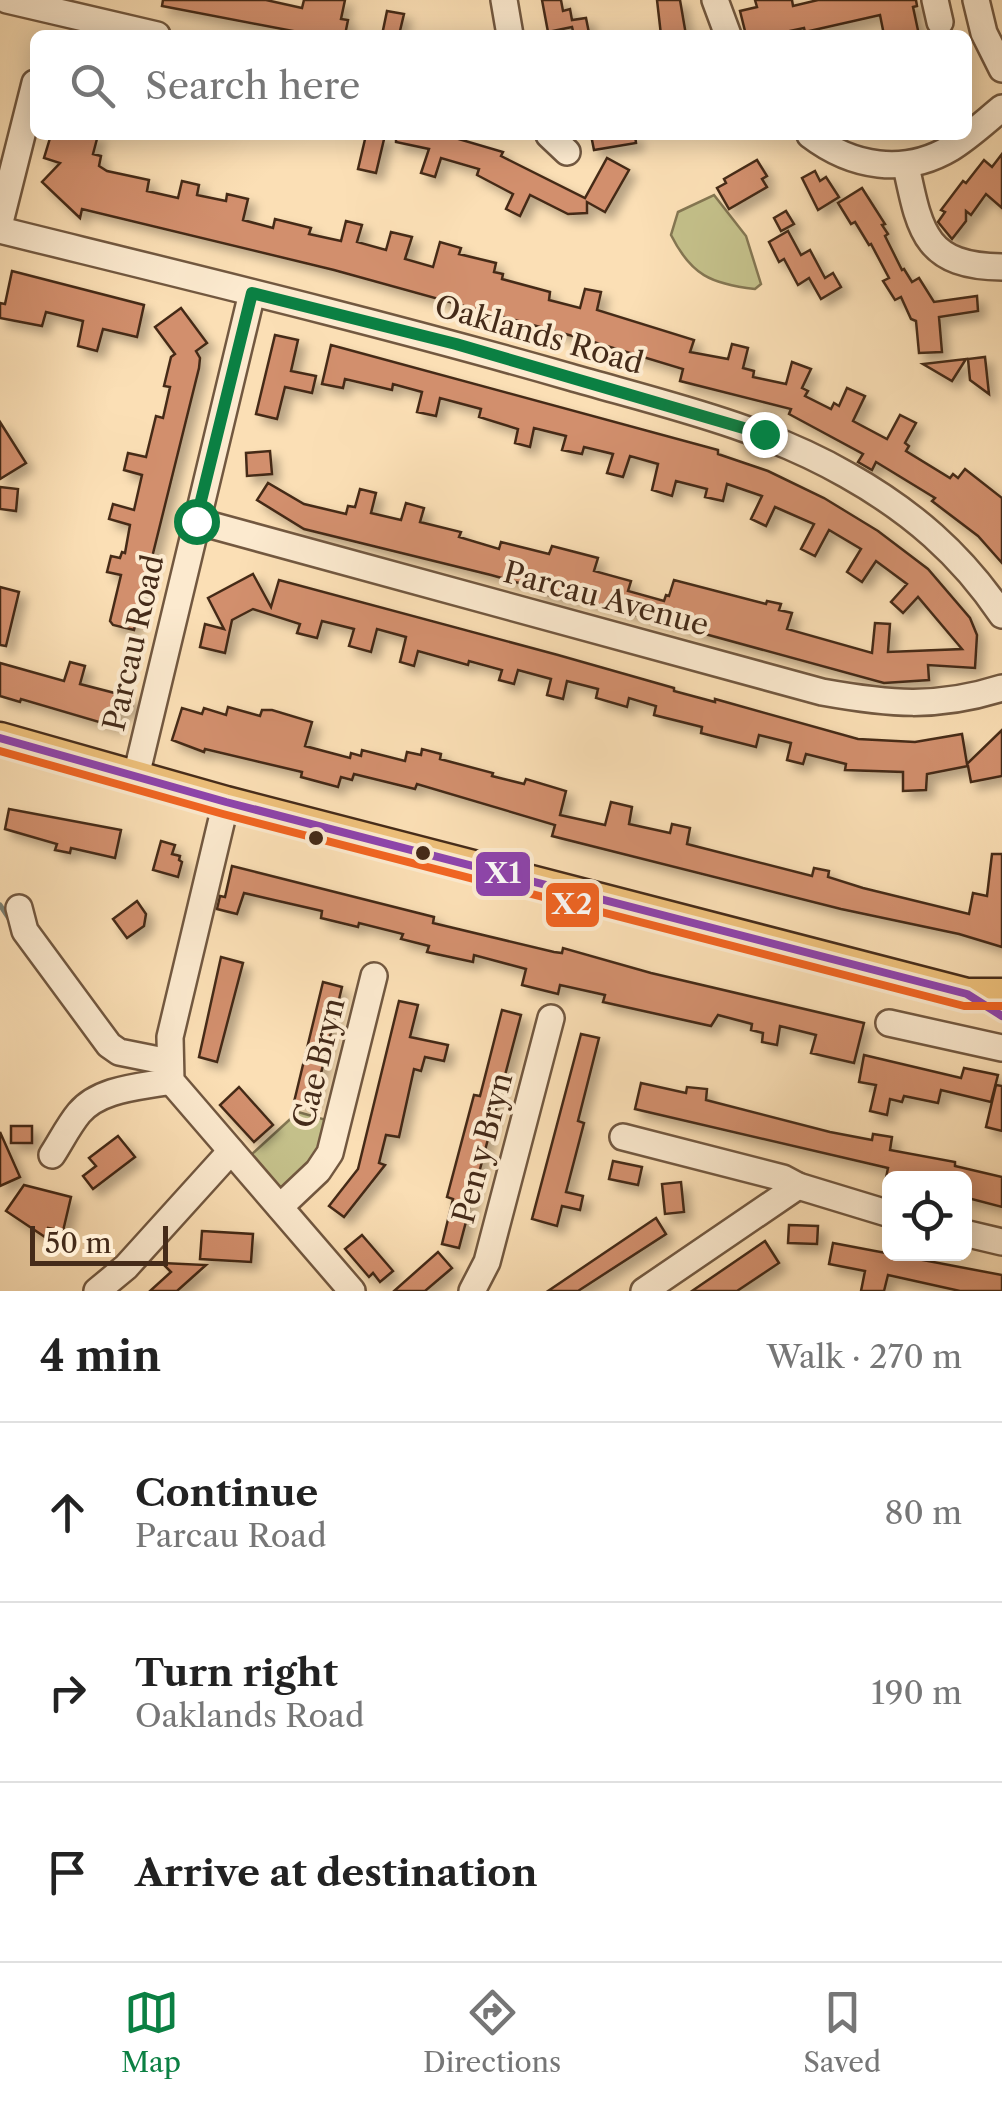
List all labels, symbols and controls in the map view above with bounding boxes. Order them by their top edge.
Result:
search box [30,30,972,140]
icon: search [65,58,120,113]
text: Search here [145,62,360,109]
street label: Oaklands Road [431,287,648,382]
route end [742,412,788,458]
route start [174,499,220,545]
street label: Parcau Road [95,551,172,735]
street label: Parcau Avenue [499,553,713,644]
unlabelled marker [306,828,326,848]
unlabelled marker [413,843,433,863]
line badge: X1 [474,850,532,898]
text: X1 [484,856,522,890]
line badge: X2 [544,881,601,929]
text: X2 [551,887,592,921]
street label: Cae Bryn [285,994,353,1132]
street label: Pen y Bryn [445,1068,520,1227]
map controls [882,1171,972,1261]
button: locate [882,1171,972,1261]
scale bar [30,1221,168,1266]
text: 50 m [45,1226,112,1260]
text: 4 min [40,1330,161,1382]
text: Walk · 270 m [767,1337,962,1376]
text: Continue [135,1469,318,1516]
icon: ahead [40,1485,95,1540]
text: 80 m [884,1493,962,1532]
text: Parcau Road [135,1516,327,1555]
text: Turn right [135,1649,338,1696]
icon: right [40,1665,95,1720]
text: 190 m [871,1673,962,1712]
text: Oaklands Road [135,1696,365,1735]
icon: arrive [40,1845,95,1900]
text: Arrive at destination [135,1849,538,1896]
tab: Map [121,1985,181,2079]
tab: Directions [423,1985,561,2079]
tab: Saved [803,1985,881,2079]

